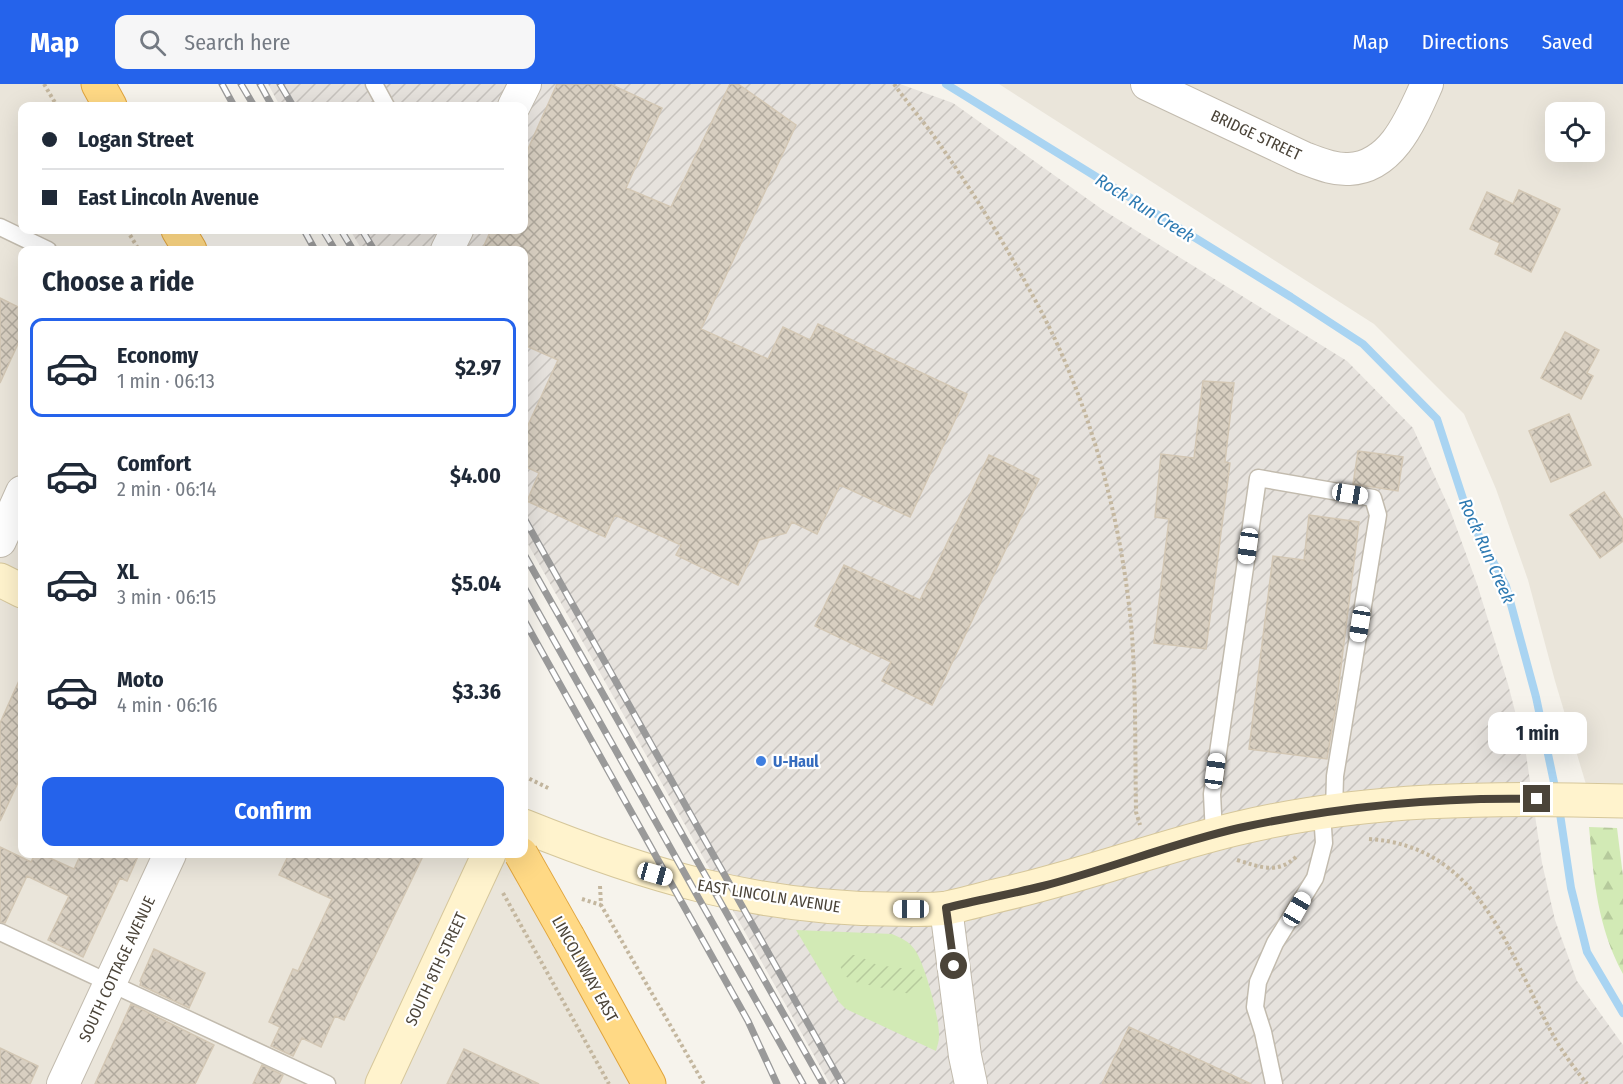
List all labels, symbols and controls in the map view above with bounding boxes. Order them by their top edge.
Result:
search box [115,15,535,69]
text: Map [30,26,79,59]
icon: search [136,26,169,59]
text: Search here [184,29,290,56]
text: Map [1352,29,1389,55]
text: Directions [1422,29,1509,55]
text: Saved [1542,29,1593,55]
map controls [1545,102,1605,162]
button: locate [1545,102,1605,162]
street label: BRIDGE STREET [1208,106,1305,164]
text: Logan Street [78,126,194,153]
water label: Rock Run Creek [1091,169,1199,247]
text: East Lincoln Avenue [78,184,259,211]
text: Choose a ride [42,266,194,298]
icon: car [45,341,99,395]
text: Economy [117,342,198,369]
text: $2.97 [455,354,501,381]
text: 1 min · 06:13 [117,369,215,393]
icon: car [45,449,99,503]
text: Comfort [117,450,191,477]
text: $4.00 [450,462,501,489]
text: 2 min · 06:14 [117,477,216,501]
car [1331,482,1369,506]
water label: Rock Run Creek [1454,495,1520,607]
car [1237,527,1259,565]
icon: car [45,557,99,611]
text: XL [117,558,139,585]
text: $5.04 [451,570,501,597]
text: 3 min · 06:15 [117,585,216,609]
car [1348,605,1372,643]
icon: car [45,665,99,719]
text: Moto [117,666,164,693]
text: $3.36 [452,678,501,705]
text: 4 min · 06:16 [117,693,217,717]
callout: 1 min [1488,712,1586,754]
text: 1 min [1516,721,1559,745]
place label: U-Haul [773,752,819,771]
car [1204,752,1226,790]
marker: U-Haul [754,754,768,768]
button: Confirm [42,777,504,846]
route end [1523,785,1550,812]
car [635,860,675,888]
street label: EAST LINCOLN AVENUE [696,875,842,917]
car [1280,889,1314,929]
street label: SOUTH COTTAGE AVENUE [75,893,159,1045]
car [893,900,929,918]
street label: SOUTH 8TH STREET [401,909,471,1029]
street label: LINCOLNWAY EAST [548,913,622,1026]
route start [940,952,967,979]

